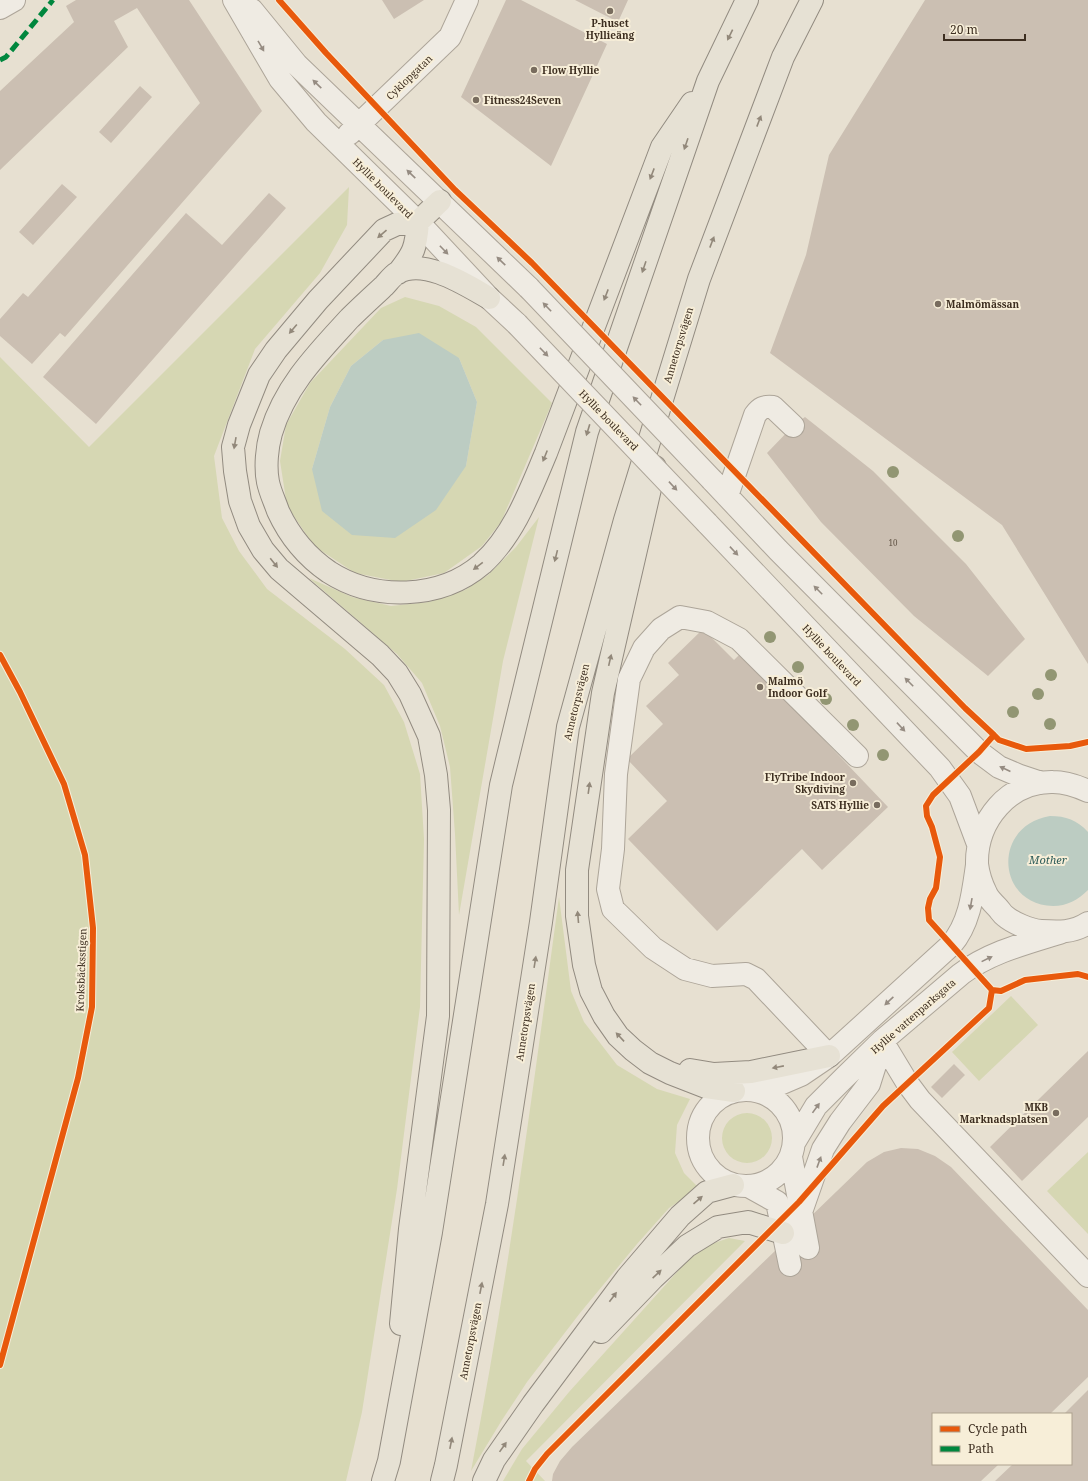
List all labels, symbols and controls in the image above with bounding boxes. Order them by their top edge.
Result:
marker: P-huset Hyllieäng [605,6,615,16]
place label: P-huset Hyllieäng [586,16,635,42]
scale bar [944,16,1025,42]
text: 20 m [950,21,978,38]
one-way arrow [727,29,733,41]
one-way arrow [257,40,264,52]
street label: Cyklopgatan [383,51,436,103]
place label: Flow Hyllie [542,63,600,77]
marker: Flow Hyllie [529,65,539,75]
one-way arrow [312,79,322,89]
place label: Fitness24Seven [484,93,561,107]
marker: Fitness24Seven [471,95,481,105]
one-way arrow [756,114,762,126]
one-way arrow [683,139,689,151]
street label: Hyllie boulevard [350,155,416,221]
one-way arrow [648,168,654,180]
one-way arrow [407,170,416,179]
one-way arrow [376,229,387,238]
one-way arrow [710,236,716,248]
one-way arrow [440,245,449,255]
one-way arrow [496,256,506,266]
one-way arrow [640,262,646,274]
one-way arrow [602,290,608,302]
place label: Malmömässan [946,297,1020,311]
marker: Malmömässan [933,299,943,309]
one-way arrow [542,302,552,312]
street label: Annetorpsvägen [660,305,696,385]
one-way arrow [289,324,298,334]
one-way arrow [539,347,549,357]
street label: Hyllie boulevard [576,386,642,454]
one-way arrow [632,396,642,406]
one-way arrow [585,424,591,436]
one-way arrow [232,437,238,449]
one-way arrow [541,451,547,463]
one-way arrow [668,481,678,491]
house number: 10 [889,537,898,548]
one-way arrow [729,546,739,556]
one-way arrow [553,550,559,562]
one-way arrow [270,558,278,569]
one-way arrow [473,562,484,570]
one-way arrow [813,585,823,595]
street label: Hyllie boulevard [800,621,864,689]
one-way arrow [608,654,614,666]
street label: Annetorpsvägen [560,662,592,742]
place label: Malmö Indoor Golf [768,674,828,700]
one-way arrow [904,677,914,687]
marker: Malmö Indoor Golf [755,682,765,692]
one-way arrow [896,722,906,732]
one-way arrow [999,766,1010,772]
place label: FlyTribe Indoor Skydiving [765,770,846,796]
marker: FlyTribe Indoor Skydiving [848,778,858,788]
one-way arrow [586,782,592,794]
place label: SATS Hyllie [811,798,869,812]
marker: SATS Hyllie [872,800,882,810]
water label: Mother [1028,852,1068,867]
one-way arrow [968,897,974,910]
one-way arrow [575,911,581,923]
street label: Kroksbäcksstigen [73,928,89,1012]
one-way arrow [532,956,538,968]
one-way arrow [981,956,993,962]
street label: Hyllie vattenparksgata [868,975,959,1057]
street label: Annetorpsvägen [512,982,538,1062]
one-way arrow [884,996,894,1005]
one-way arrow [615,1032,625,1042]
one-way arrow [771,1064,784,1070]
place label: MKB Marknadsplatsen [960,1100,1048,1126]
one-way arrow [811,1103,819,1113]
marker: MKB Marknadsplatsen [1051,1108,1061,1118]
one-way arrow [501,1154,507,1166]
one-way arrow [816,1155,822,1167]
one-way arrow [693,1195,704,1204]
one-way arrow [652,1270,662,1279]
one-way arrow [478,1282,484,1294]
one-way arrow [608,1292,616,1302]
street label: Annetorpsvägen [456,1301,484,1381]
legend [932,1413,1072,1465]
text: Cycle path [968,1420,1028,1437]
one-way arrow [448,1437,454,1449]
text: Path [968,1440,994,1457]
one-way arrow [499,1442,507,1452]

